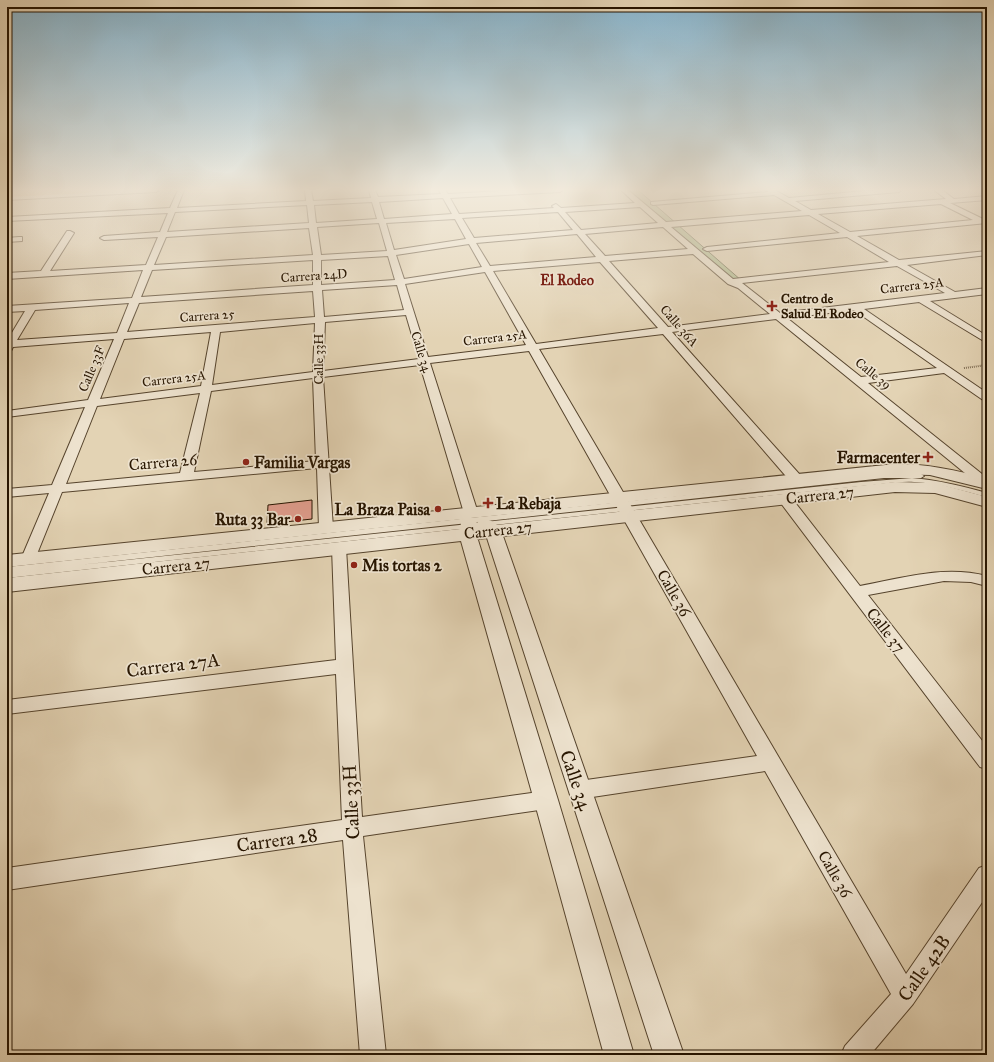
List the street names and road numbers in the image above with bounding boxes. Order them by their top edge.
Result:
street label: Carrera 24D [280,266,348,286]
street label: Carrera 25A [879,274,945,298]
street label: Calle 36A [657,302,702,350]
street label: Carrera 25 [179,306,235,326]
street label: Carrera 25A [462,326,528,350]
street label: Calle 34 [407,330,435,375]
street label: Calle 33H [311,333,327,385]
street label: Calle 33F [75,343,109,394]
street label: Calle 39 [852,355,894,393]
street label: Carrera 25A [141,367,207,391]
street label: Carrera 26 [128,449,199,474]
street label: Carrera 27 [785,482,855,508]
street label: Carrera 27 [463,517,533,543]
street label: Carrera 27 [141,553,211,579]
street label: Calle 36 [653,566,695,621]
street label: Calle 37 [863,604,909,656]
street label: Carrera 27A [125,648,221,682]
street label: Calle 34 [555,747,597,813]
street label: Calle 33H [338,764,364,840]
street label: Carrera 28 [235,823,319,857]
street label: Calle 36 [814,847,856,902]
street label: Calle 42B [893,930,955,1006]

